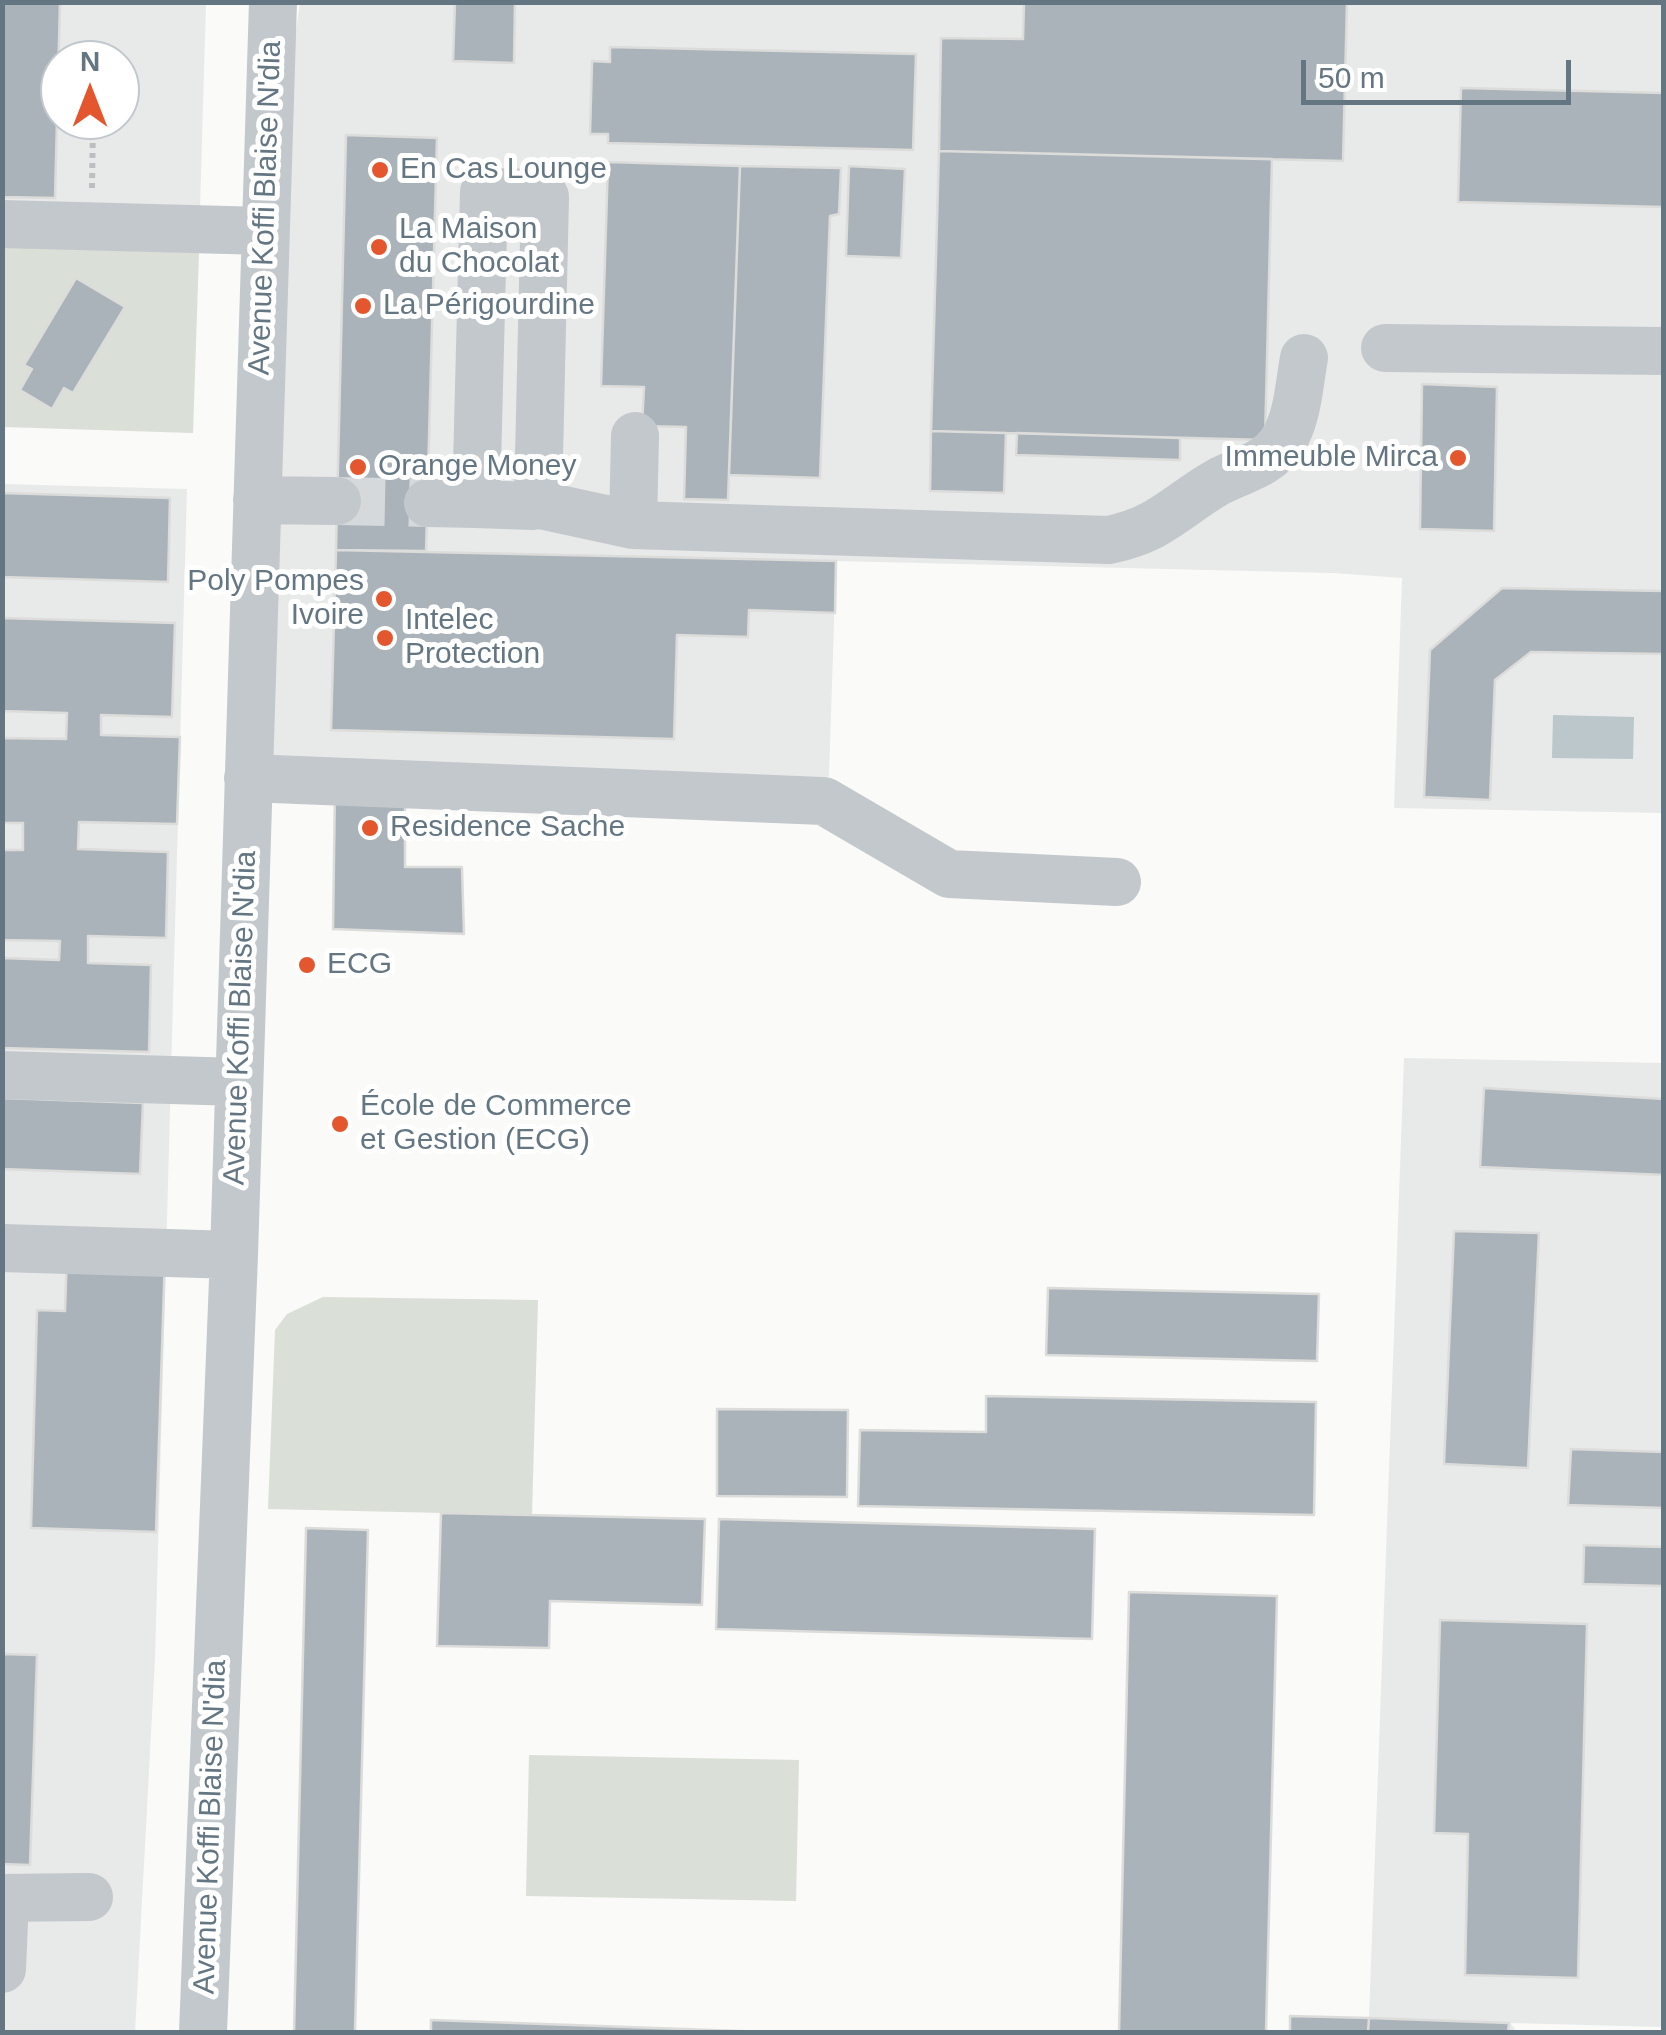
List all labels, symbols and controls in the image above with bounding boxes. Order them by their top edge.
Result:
north arrow [40,40,140,140]
street label: Avenue Koffi Blaise N'dia [242,40,290,376]
scale bar [1306,40,1576,102]
text: N [80,46,100,77]
text: 50 m [1318,61,1385,94]
place label: En Cas Lounge [400,152,607,188]
marker: En Cas Lounge [369,159,391,181]
place label: La Maison du Chocolat [399,212,559,282]
marker: La Maison du Chocolat [368,236,390,258]
place label: La Périgourdine [383,288,595,324]
marker: La Périgourdine [352,295,374,317]
place label: Immeuble Mirca [1225,440,1438,476]
marker: Immeuble Mirca [1447,447,1469,469]
place label: Orange Money [378,449,576,485]
marker: Orange Money [347,456,369,478]
place label: Poly Pompes Ivoire [187,564,364,634]
marker: Poly Pompes Ivoire [373,588,395,610]
place label: Intelec Protection [405,603,540,674]
marker: Intelec Protection [374,627,396,649]
place label: Residence Sache [390,810,625,846]
marker: Residence Sache [359,817,381,839]
street label: Avenue Koffi Blaise N'dia [217,850,265,1186]
place label: ECG [327,947,392,983]
marker: ECG [296,954,318,976]
place label: École de Commerce et Gestion (ECG) [360,1089,632,1160]
marker: École de Commerce et Gestion (ECG) [329,1113,351,1135]
street label: Avenue Koffi Blaise N'dia [187,1659,235,1995]

